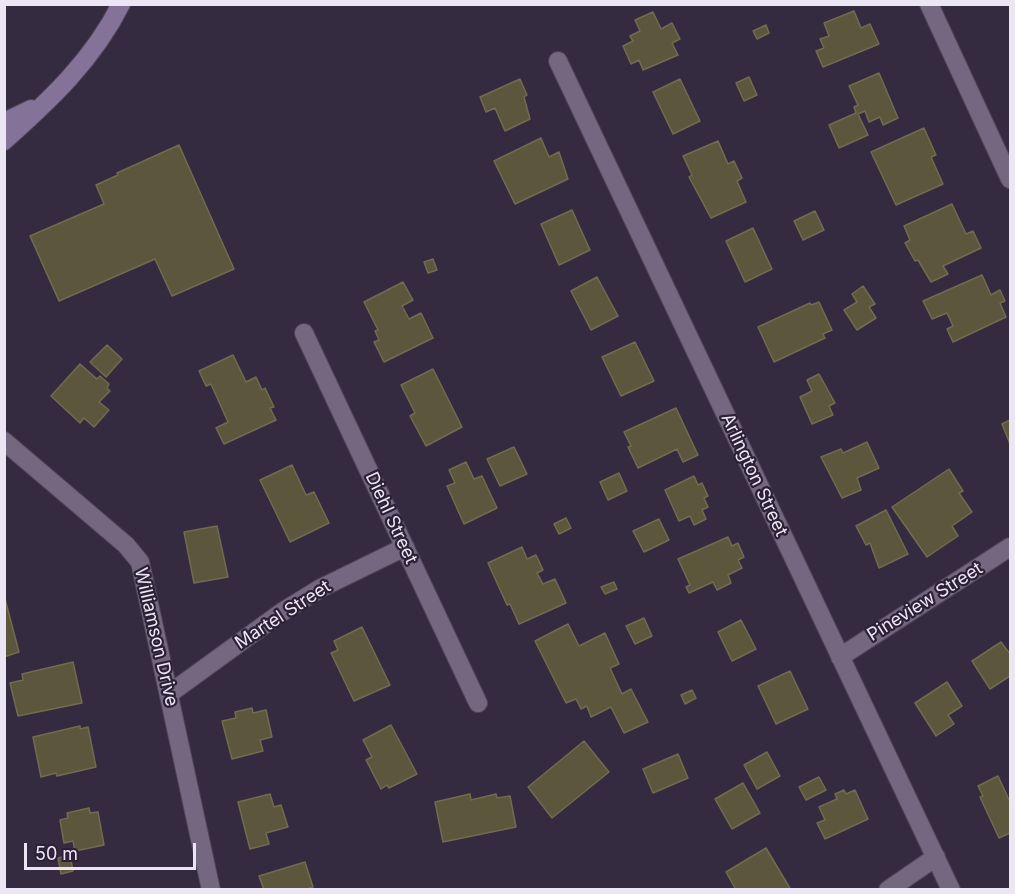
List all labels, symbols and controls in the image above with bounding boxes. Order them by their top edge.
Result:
street label: Arlington Street [716,410,792,540]
street label: Diehl Street [360,469,422,567]
street label: Pineview Street [863,558,987,646]
street label: Williamson Drive [130,566,182,708]
street label: Martel Street [231,576,335,654]
scale bar [27,831,200,869]
text: 50 m [35,843,78,864]

